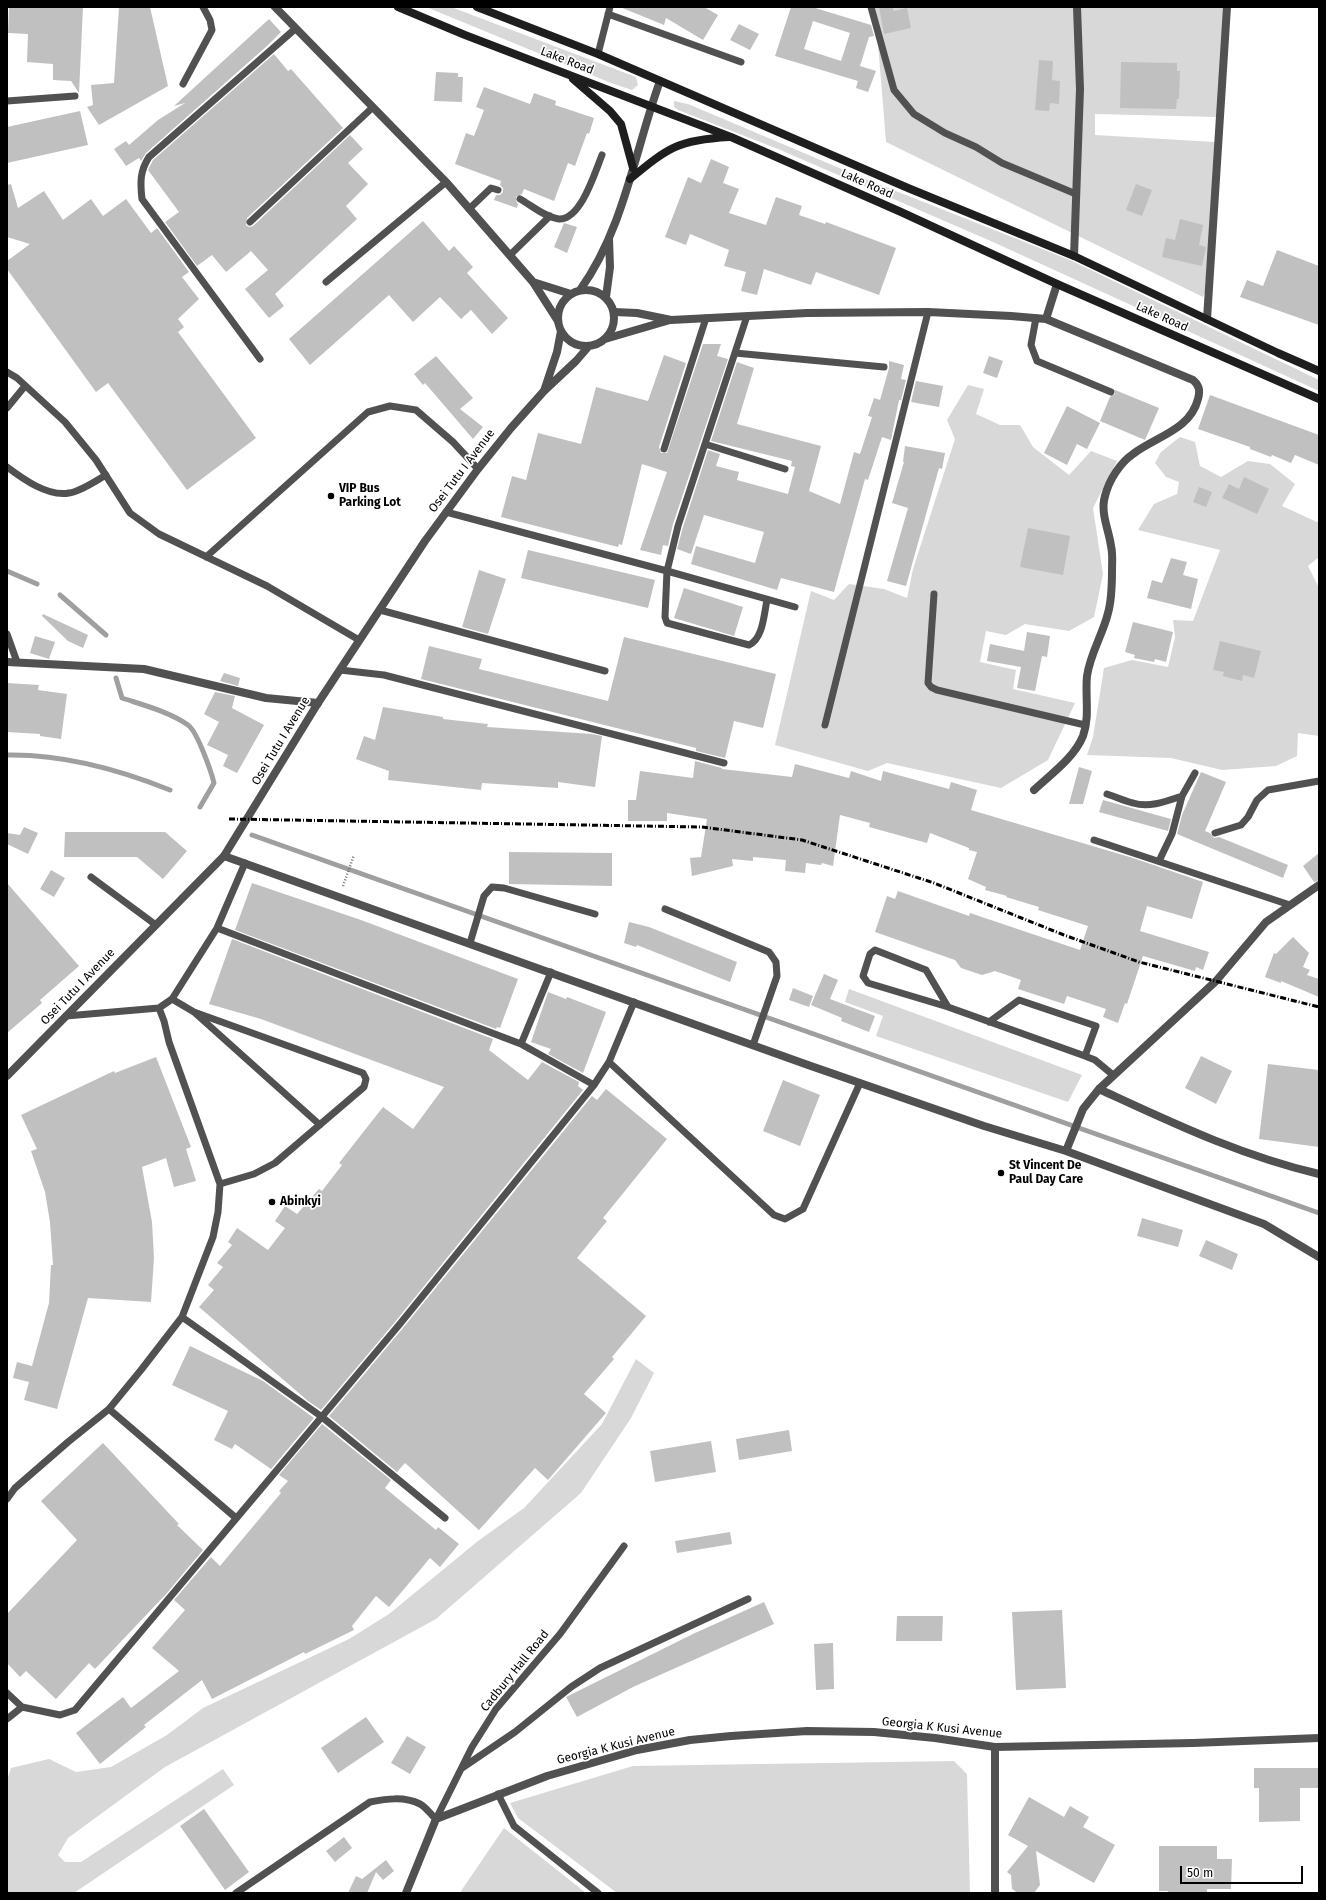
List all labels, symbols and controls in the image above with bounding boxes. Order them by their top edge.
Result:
street label: Lake Road [538,44,596,78]
street label: Lake Road [839,166,895,202]
street label: Lake Road [1134,299,1190,335]
street label: Osei Tutu I Avenue [426,426,498,516]
place label: VIP Bus Parking Lot [339,482,401,510]
marker: VIP Bus Parking Lot [326,491,336,501]
street label: Osei Tutu I Avenue [249,694,313,788]
street label: Osei Tutu I Avenue [38,946,118,1028]
place label: St Vincent De Paul Day Care [1009,1159,1083,1187]
marker: St Vincent De Paul Day Care [996,1168,1006,1178]
place label: Abinkyi [280,1195,321,1209]
marker: Abinkyi [267,1197,277,1207]
street label: Cadbury Hall Road [478,1627,552,1715]
street label: Georgia K Kusi Avenue [881,1715,1003,1741]
street label: Georgia K Kusi Avenue [556,1724,676,1768]
scale bar [1182,1858,1305,1884]
text: 50 m [1187,1866,1213,1880]

